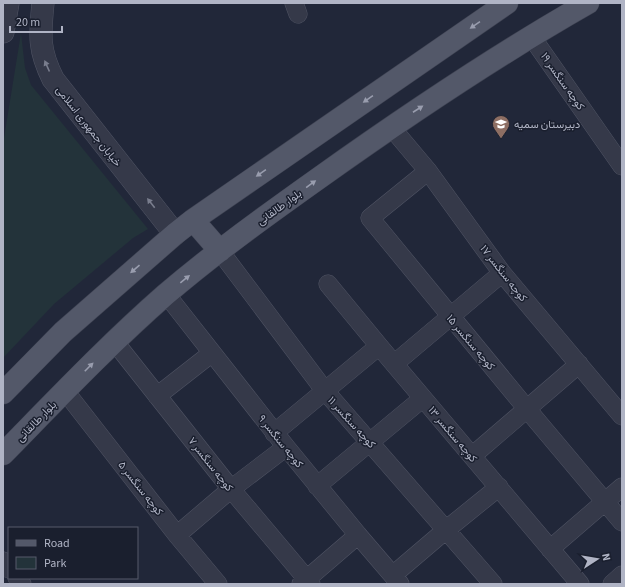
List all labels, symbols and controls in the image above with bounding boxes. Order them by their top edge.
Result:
scale bar [10,8,62,34]
text: 20 m [16,14,40,31]
one-way arrow [469,21,480,29]
street label: کوچه سنگسر ۱۹ [537,49,588,113]
one-way arrow [44,61,50,72]
street label: خیابان جمهوری اسلامی [52,83,125,170]
one-way arrow [362,95,373,103]
one-way arrow [412,106,424,113]
school or university icon: دبیرستان سمیه [491,114,511,139]
place label: دبیرستان سمیه [514,117,580,132]
one-way arrow [255,169,266,177]
one-way arrow [306,180,316,188]
street label: بلوار طالقانی [254,186,305,229]
one-way arrow [146,198,155,209]
street label: کوچه سنگسر ۱۷ [477,242,531,305]
one-way arrow [130,264,140,273]
one-way arrow [180,275,191,283]
street label: کوچه سنگسر ۱۵ [443,311,498,373]
one-way arrow [84,362,94,372]
street label: کوچه سنگسر ۱۱ [324,393,379,452]
street label: بلوار طالقانی [13,397,60,445]
street label: کوچه سنگسر ۱۳ [425,403,481,466]
street label: کوچه سنگسر ۹ [255,412,307,471]
street label: کوچه سنگسر ۷ [185,434,237,495]
street label: کوچه سنگسر ۵ [115,458,167,519]
legend [8,527,138,579]
text: Road [44,535,70,552]
north arrow [577,539,617,579]
text: N [598,552,614,562]
text: Park [44,555,66,572]

